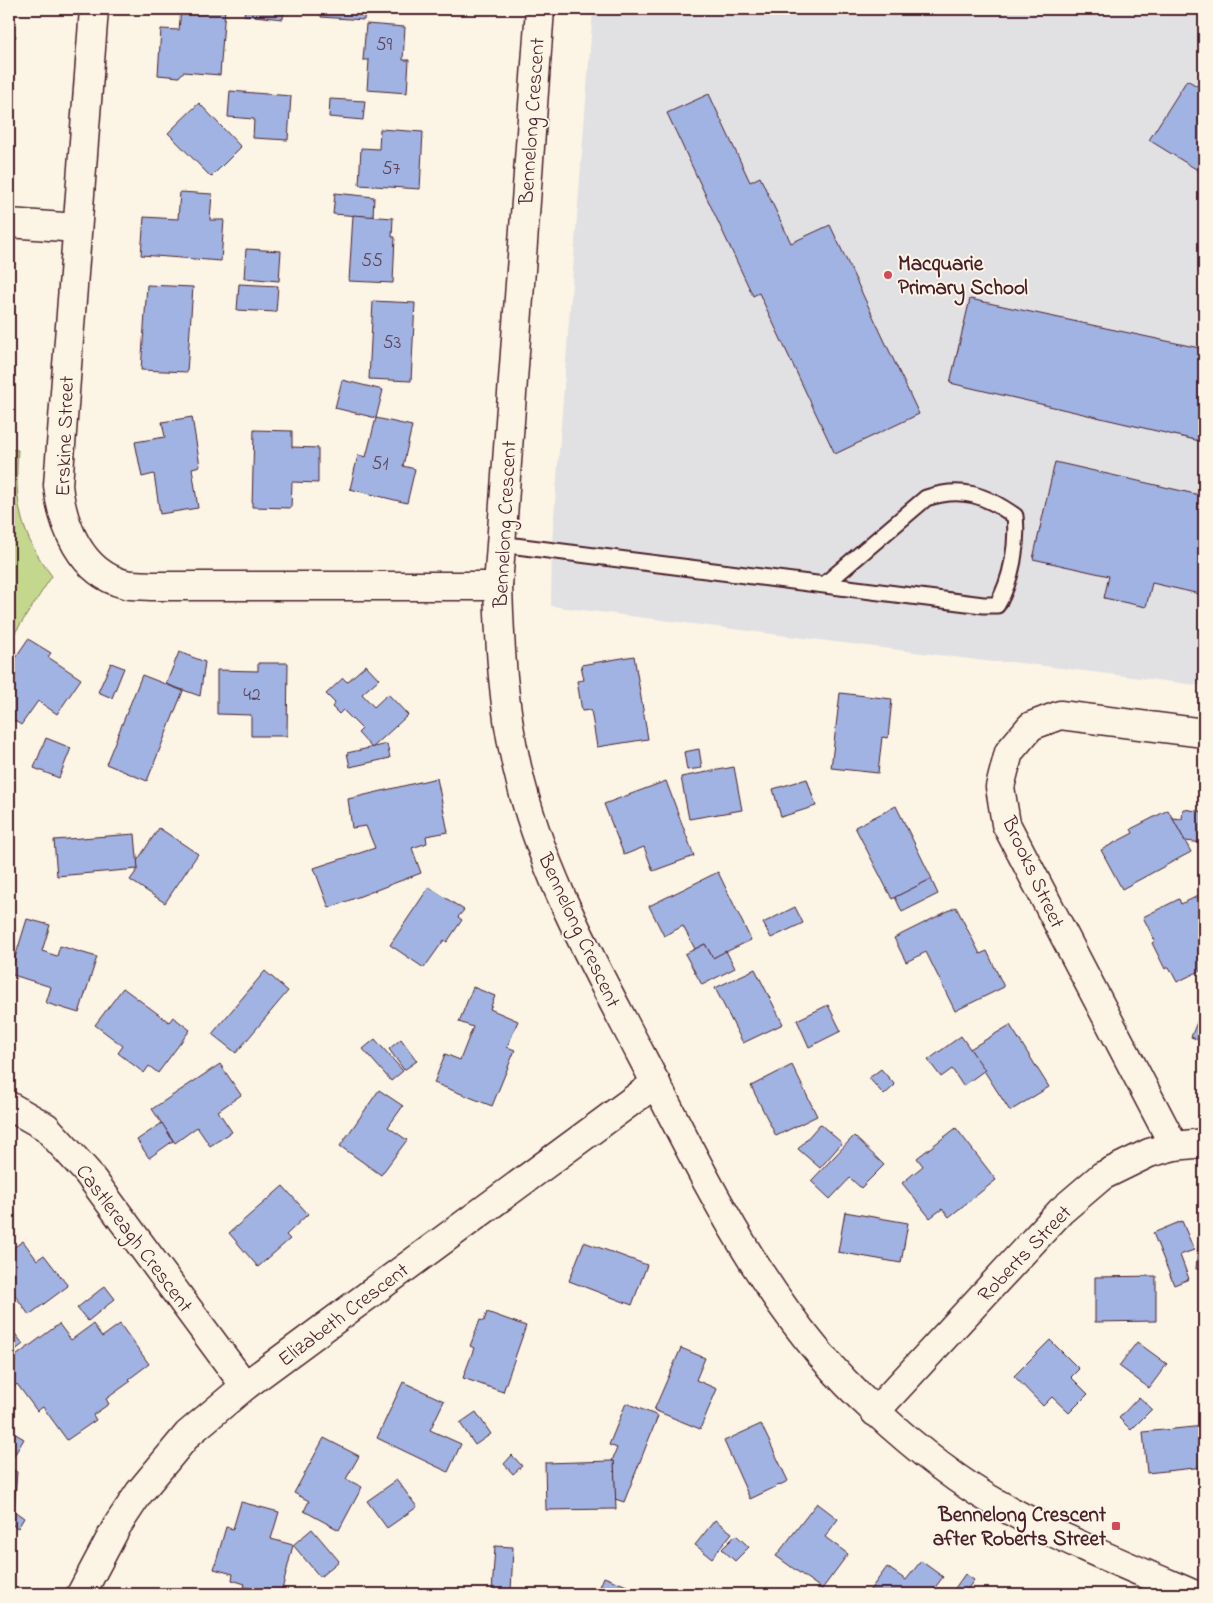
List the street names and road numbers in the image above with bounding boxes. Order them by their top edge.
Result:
street label: Bennelong Crescent [512,37,556,207]
street label: Erskine Street [49,375,83,497]
street label: Bennelong Crescent [487,440,527,610]
street label: Brooks Street [993,811,1071,934]
street label: Bennelong Crescent [527,848,627,1014]
street label: Castlereagh Crescent [66,1159,199,1321]
street label: Roberts Street [971,1199,1080,1310]
street label: Elizabeth Crescent [272,1256,416,1375]

